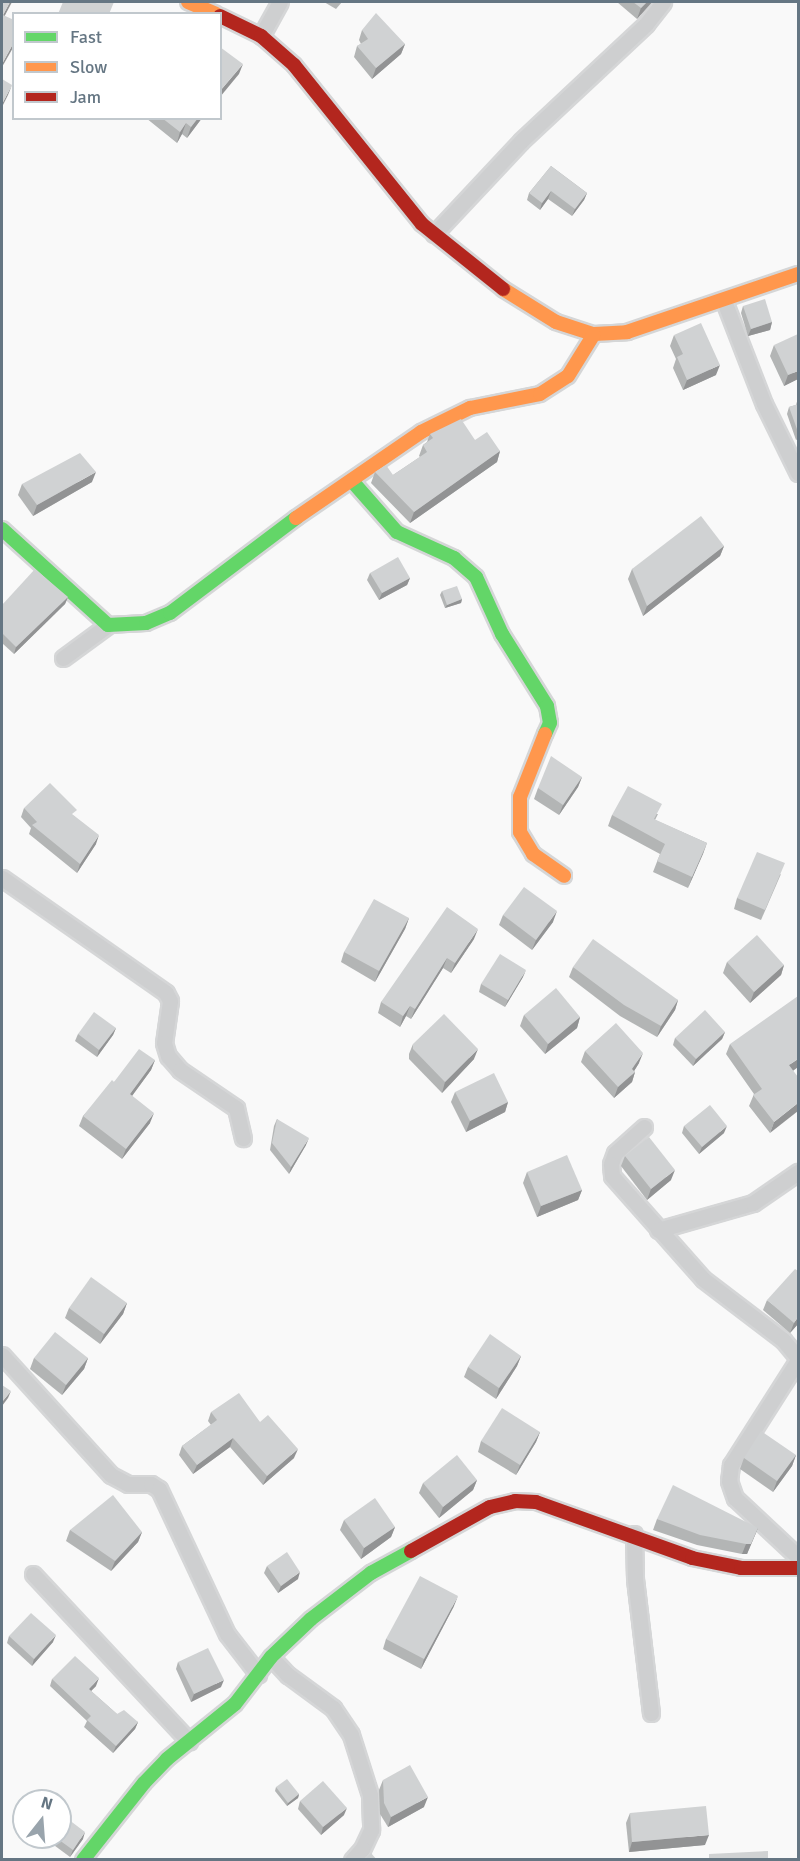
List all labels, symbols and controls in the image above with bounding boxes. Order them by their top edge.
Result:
legend [12,12,222,120]
text: Fast [70,26,102,48]
text: Slow [70,56,107,78]
text: Jam [70,86,101,108]
north arrow [12,1789,72,1849]
text: N [38,1793,55,1815]

